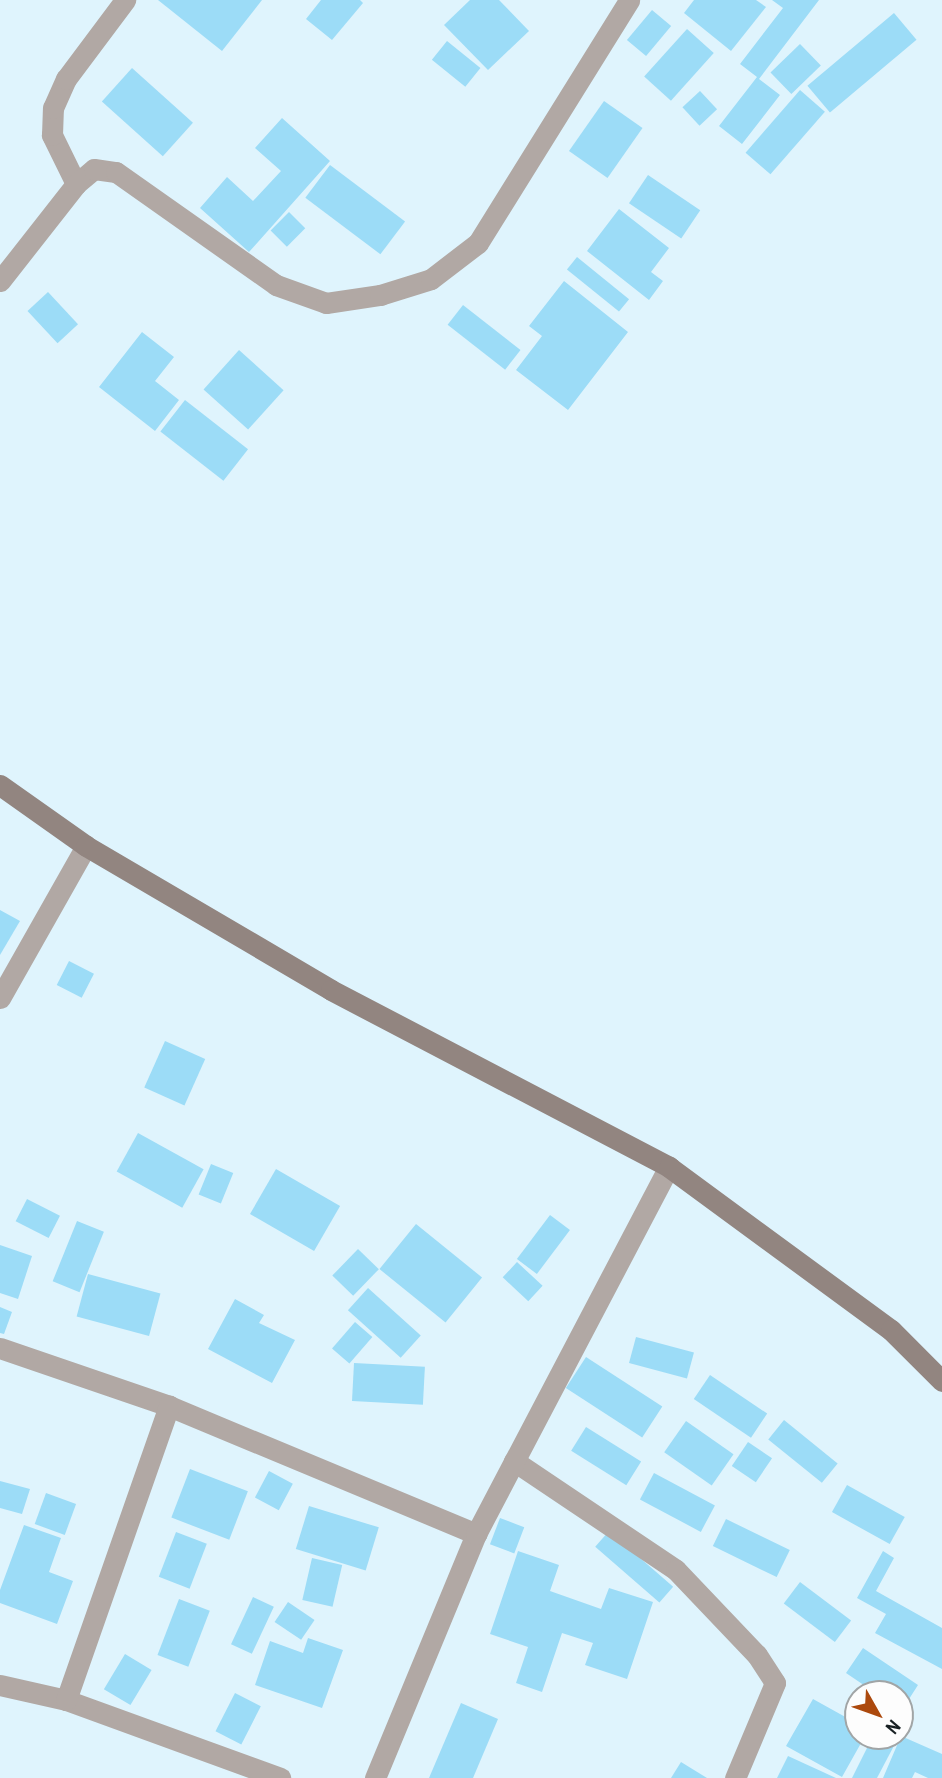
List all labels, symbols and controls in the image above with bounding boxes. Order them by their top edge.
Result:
north arrow [844,1680,914,1750]
text: N [880,1715,907,1740]

